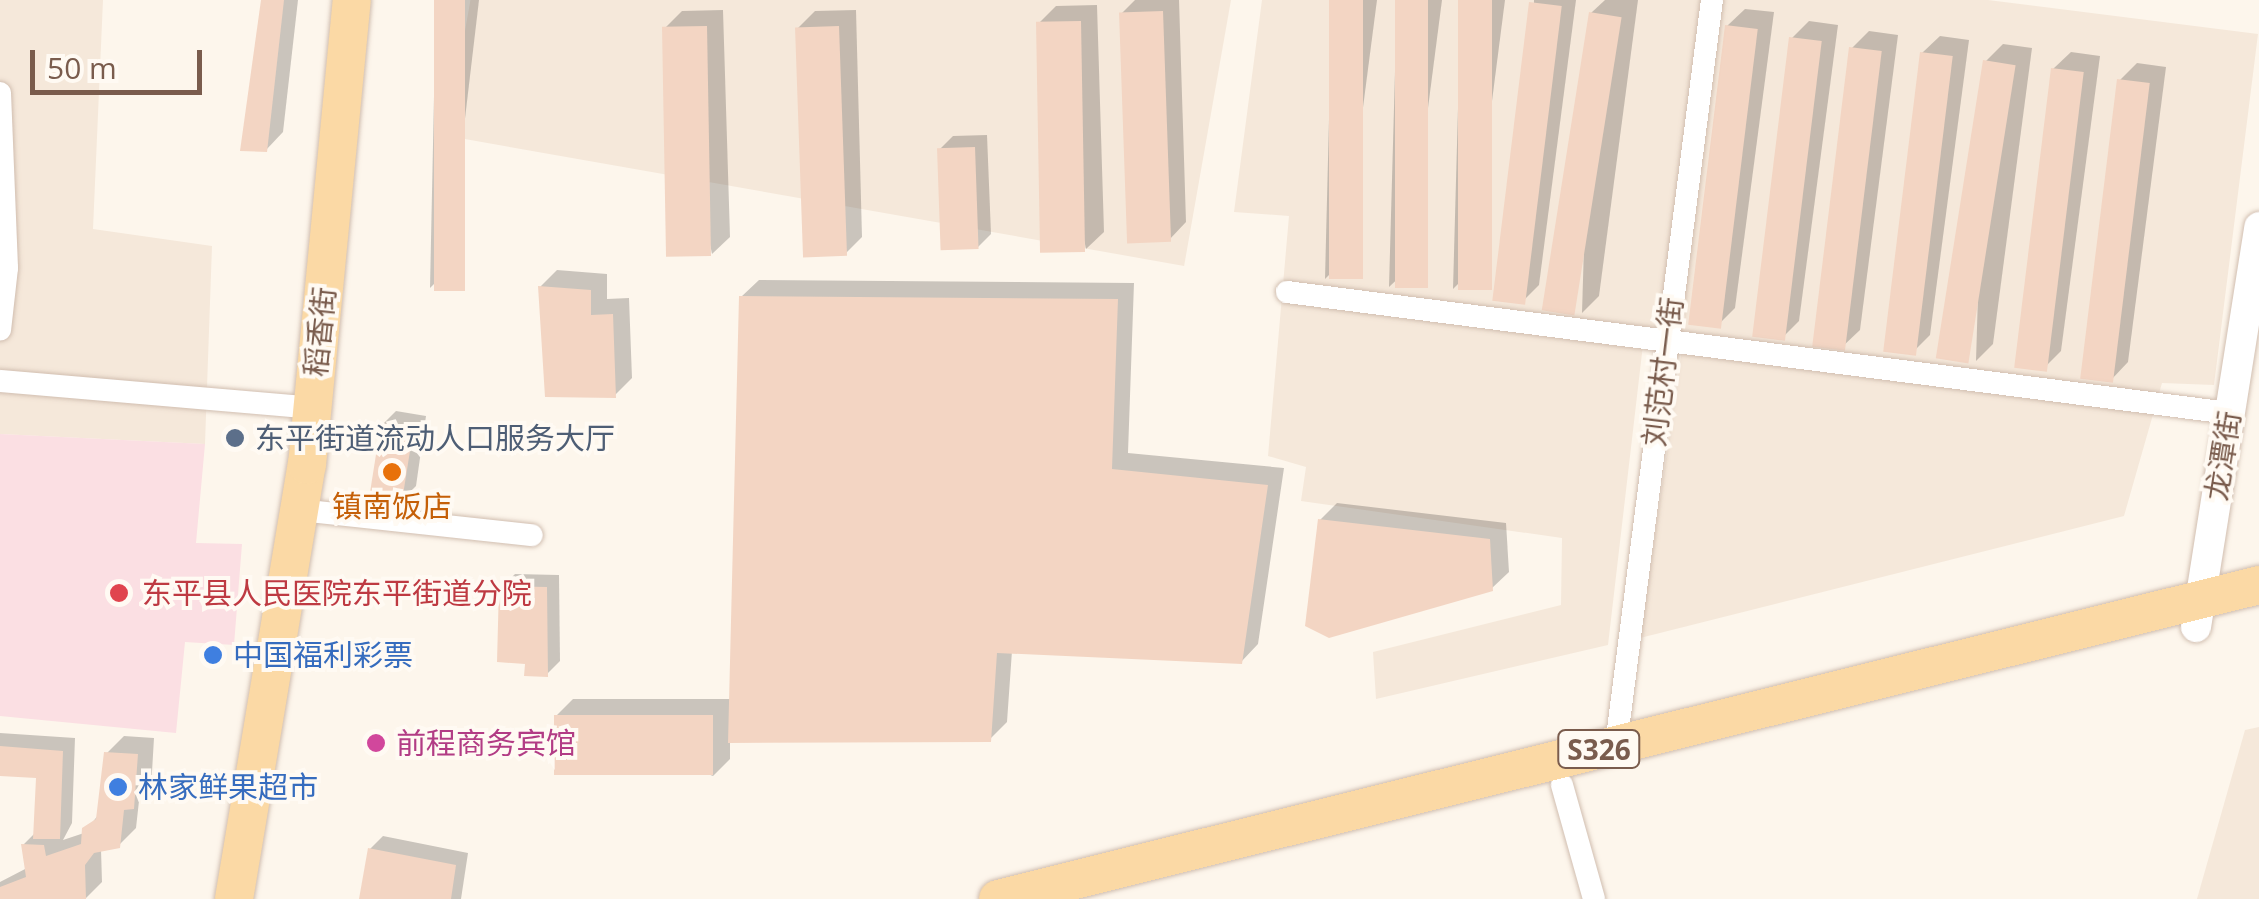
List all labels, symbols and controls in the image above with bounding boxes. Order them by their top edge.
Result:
scale bar [35,30,208,92]
text: 50 m [47,47,117,88]
street label: 稻香街 [297,285,343,379]
street label: 刘范村一街 [1636,295,1690,449]
street label: 龙潭街 [2198,409,2248,503]
place label: 东平街道流动人口服务大厅 [255,420,615,456]
marker: 东平街道流动人口服务大厅 [224,427,246,449]
marker: 镇南饭店 [381,461,403,483]
place label: 镇南饭店 [332,488,452,524]
place label: 东平县人民医院东平街道分院 [142,575,532,611]
marker: 东平县人民医院东平街道分院 [106,580,132,606]
place label: 中国福利彩票 [233,637,413,673]
marker: 中国福利彩票 [202,644,224,666]
place label: 前程商务宾馆 [396,725,576,761]
road number: S326 [1556,726,1642,772]
marker: 前程商务宾馆 [365,732,387,754]
place label: 林家鲜果超市 [138,769,318,805]
marker: 林家鲜果超市 [107,776,129,798]

